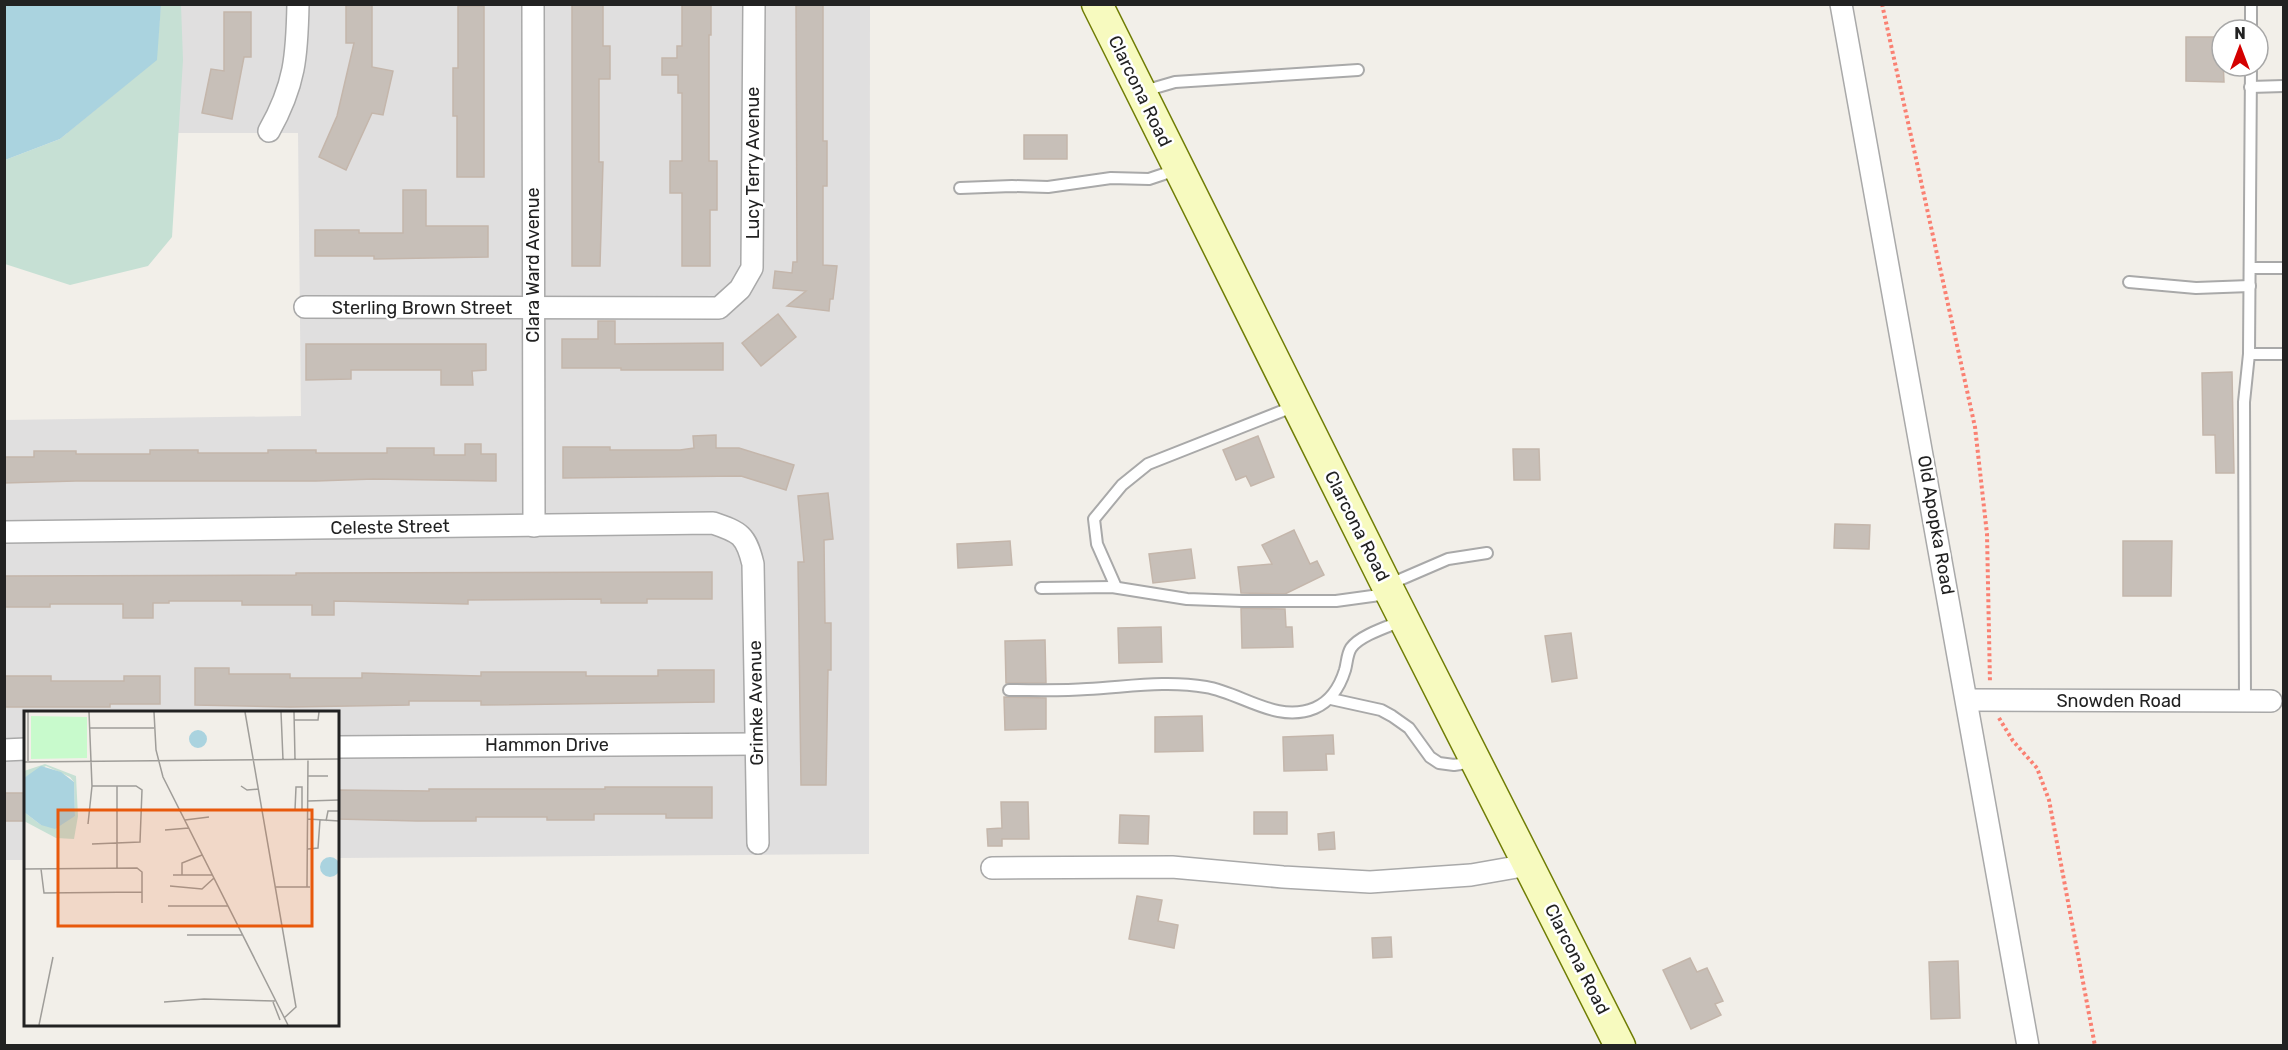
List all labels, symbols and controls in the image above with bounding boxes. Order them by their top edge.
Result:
north arrow [2210,18,2270,78]
text: N [2234,24,2246,43]
street label: Clarcona Road [1104,32,1176,150]
street label: Lucy Terry Avenue [742,87,764,239]
street label: Clara Ward Avenue [522,187,544,343]
street label: Sterling Brown Street [332,297,512,319]
street label: Old Apopka Road [1913,454,1959,596]
street label: Clarcona Road [1320,467,1394,585]
street label: Celeste Street [330,515,450,539]
street label: Grimke Avenue [744,640,768,766]
street label: Snowden Road [2056,690,2182,712]
inset map [24,711,339,1026]
street label: Hammon Drive [485,734,609,756]
street label: Clarcona Road [1540,900,1614,1018]

